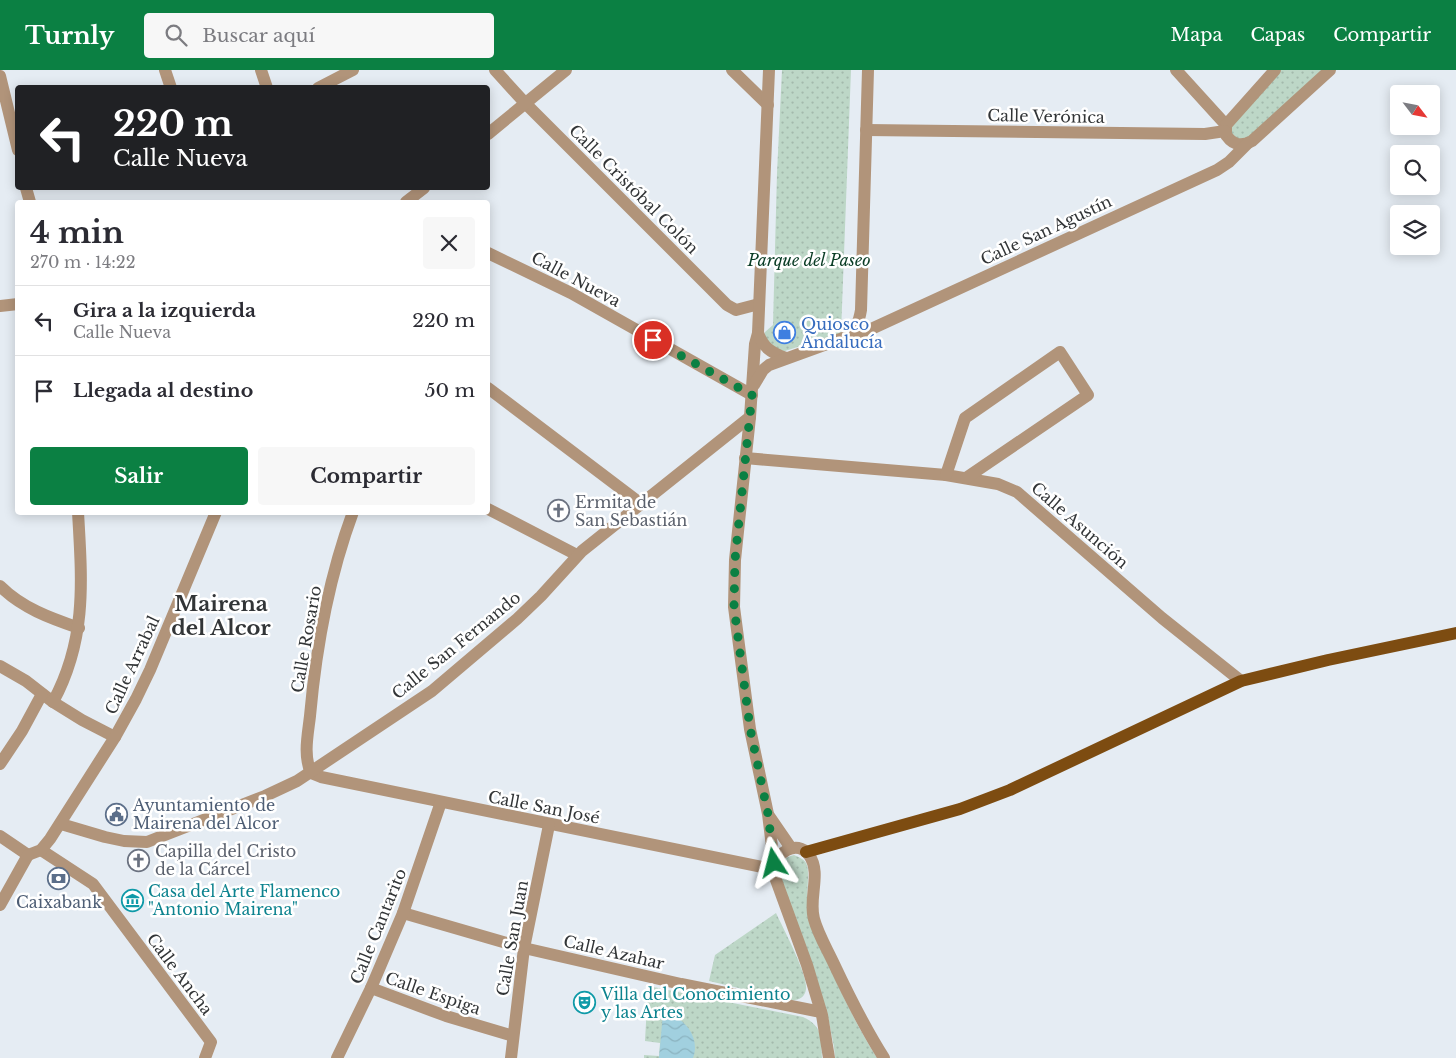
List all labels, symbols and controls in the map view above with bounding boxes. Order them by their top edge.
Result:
search box [144,13,494,58]
text: Turnly [25,21,114,50]
icon: search [162,21,190,49]
text: Buscar aquí [202,24,315,47]
text: Mapa [1171,24,1222,46]
text: Capas [1250,24,1305,46]
text: Compartir [1333,24,1431,46]
north arrow [1390,85,1440,135]
map controls [1390,85,1440,255]
text: 220 m [113,102,233,145]
icon: left [30,105,95,170]
street label: Calle Verónica [987,105,1105,127]
street label: Calle Cristóbal Colón [565,120,703,258]
text: Calle Nueva [113,145,248,172]
button: search [1390,145,1440,195]
street label: Calle San Agustín [977,191,1115,269]
button: layers [1390,205,1440,255]
text: 4 min [30,214,124,251]
button: close [423,217,475,269]
street label: Calle Nueva [528,247,624,311]
park label: Parque del Paseo [746,250,871,270]
text: 270 m · 14:22 [30,252,136,272]
text: Gira a la izquierda [73,299,256,322]
icon: left [30,307,58,335]
text: 220 m [412,309,475,332]
place label: Quiosco Andalucía [800,314,883,352]
pin [632,319,674,361]
shop icon: Quiosco Andalucía [773,321,797,345]
text: Calle Nueva [73,322,171,342]
icon: arrive [639,326,667,354]
icon: arrive [30,377,58,405]
text: Llegada al destino [73,379,253,402]
text: 50 m [425,379,475,402]
button: Salir [30,447,248,505]
button: Compartir [258,447,475,505]
street label: Calle Asunción [1027,477,1133,573]
place label: Ermita de San Sebastián [575,492,687,530]
church icon: Ermita de San Sebastián [547,499,571,523]
street label: Calle Rosario [287,584,325,694]
street label: Calle San Fernando [388,587,524,703]
district label: Mairena del Alcor [171,591,271,641]
street label: Calle Arrabal [100,613,164,717]
street label: Calle San José [486,786,602,828]
place label: Ayuntamiento de Mairena del Alcor [132,795,279,833]
public building icon: Ayuntamiento de Mairena del Alcor [105,802,129,826]
position arrow [747,836,799,888]
place label: Capilla del Cristo de la Cárcel [155,841,296,879]
church icon: Capilla del Cristo de la Cárcel [127,848,151,872]
street label: Calle Cantarito [346,865,410,987]
bank icon: Caixabank [47,866,71,890]
street label: Calle San Juan [492,879,532,997]
place label: Casa del Arte Flamenco "Antonio Mairena" [148,881,340,919]
museum icon: Casa del Arte Flamenco "Antonio Mairena" [120,888,144,912]
place label: Caixabank [16,892,102,912]
street label: Calle Ancha [143,929,217,1019]
street label: Calle Azahar [562,931,667,973]
street label: Calle Espiga [383,967,483,1019]
place label: Villa del Conocimiento y las Artes [600,984,790,1022]
theatre icon: Villa del Conocimiento y las Artes [573,991,597,1015]

